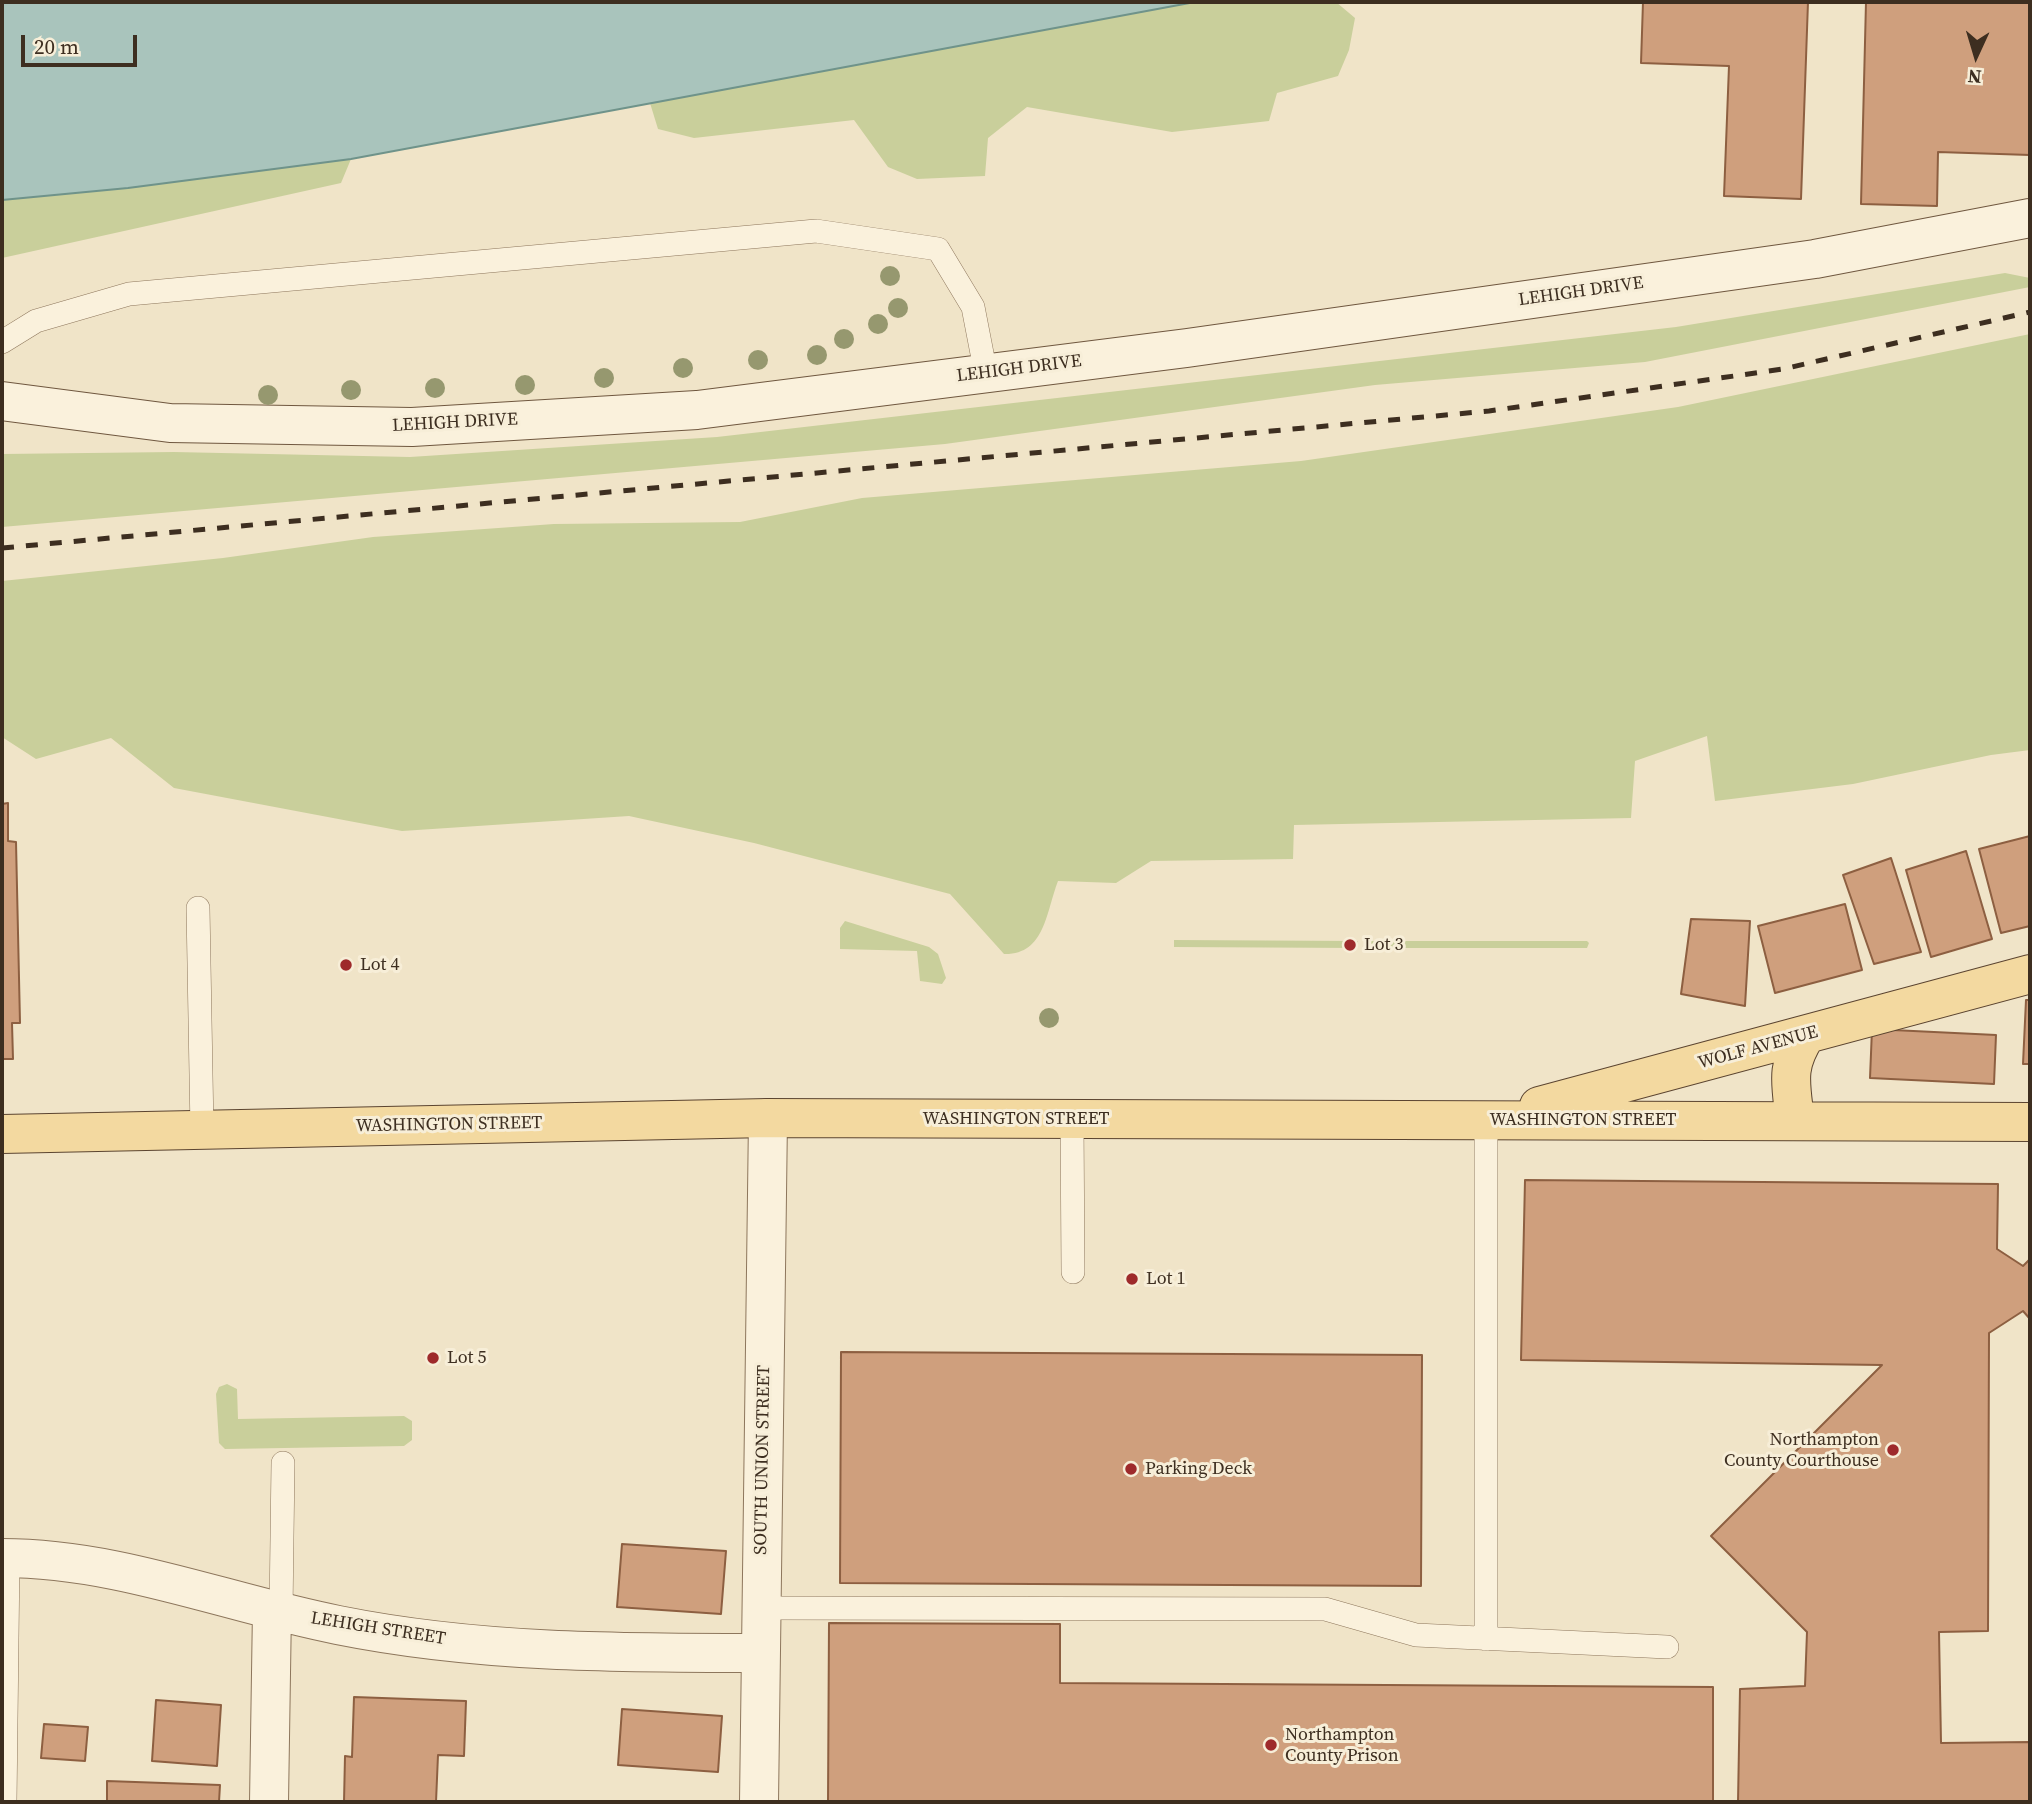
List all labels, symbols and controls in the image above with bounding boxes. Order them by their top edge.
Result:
scale bar [24,21,140,65]
north arrow [1941,21,2011,91]
text: 20 m [34,32,79,61]
text: N [1967,63,1982,90]
street label: LEHIGH DRIVE [1517,273,1645,311]
street label: LEHIGH DRIVE [955,351,1083,387]
street label: LEHIGH DRIVE [392,409,518,437]
place label: Lot 3 [1364,934,1403,956]
marker: Lot 3 [1342,937,1358,953]
place label: Lot 4 [360,954,399,976]
marker: Lot 4 [338,957,354,973]
street label: WOLF AVENUE [1696,1022,1820,1074]
street label: WASHINGTON STREET [923,1108,1109,1130]
street label: WASHINGTON STREET [1490,1109,1676,1131]
street label: WASHINGTON STREET [355,1113,543,1137]
place label: Lot 1 [1146,1268,1185,1290]
marker: Lot 1 [1124,1271,1140,1287]
place label: Lot 5 [447,1347,486,1369]
marker: Lot 5 [425,1350,441,1366]
street label: SOUTH UNION STREET [751,1365,775,1555]
place label: Northampton County Courthouse [1724,1429,1879,1472]
marker: Northampton County Courthouse [1885,1442,1901,1458]
place label: Parking Deck [1145,1458,1252,1480]
marker: Parking Deck [1123,1461,1139,1477]
street label: LEHIGH STREET [309,1608,447,1650]
place label: Northampton County Prison [1285,1724,1399,1766]
marker: Northampton County Prison [1263,1737,1279,1753]

